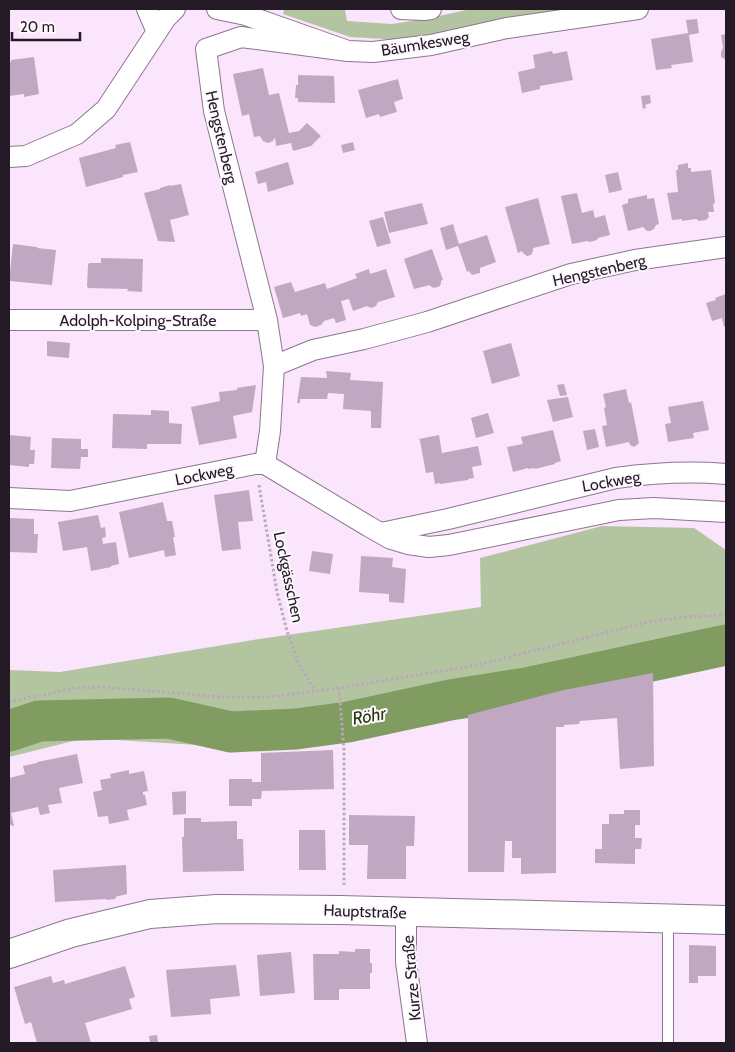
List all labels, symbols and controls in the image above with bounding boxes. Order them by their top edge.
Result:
scale bar [12,10,80,42]
text: 20 m [20,18,55,36]
street label: Bäumkesweg [380,27,472,60]
street label: Hengstenberg [202,89,242,187]
street label: Hengstenberg [551,250,649,290]
street label: Adolph-Kolping-Straße [60,311,216,330]
street label: Lockweg [173,459,236,489]
street label: Lockweg [580,467,643,496]
street label: Lockgässchen [270,530,307,624]
water label: Röhr [350,702,389,730]
street label: Hauptstraße [323,901,407,922]
street label: Kurze Straße [398,934,425,1021]

